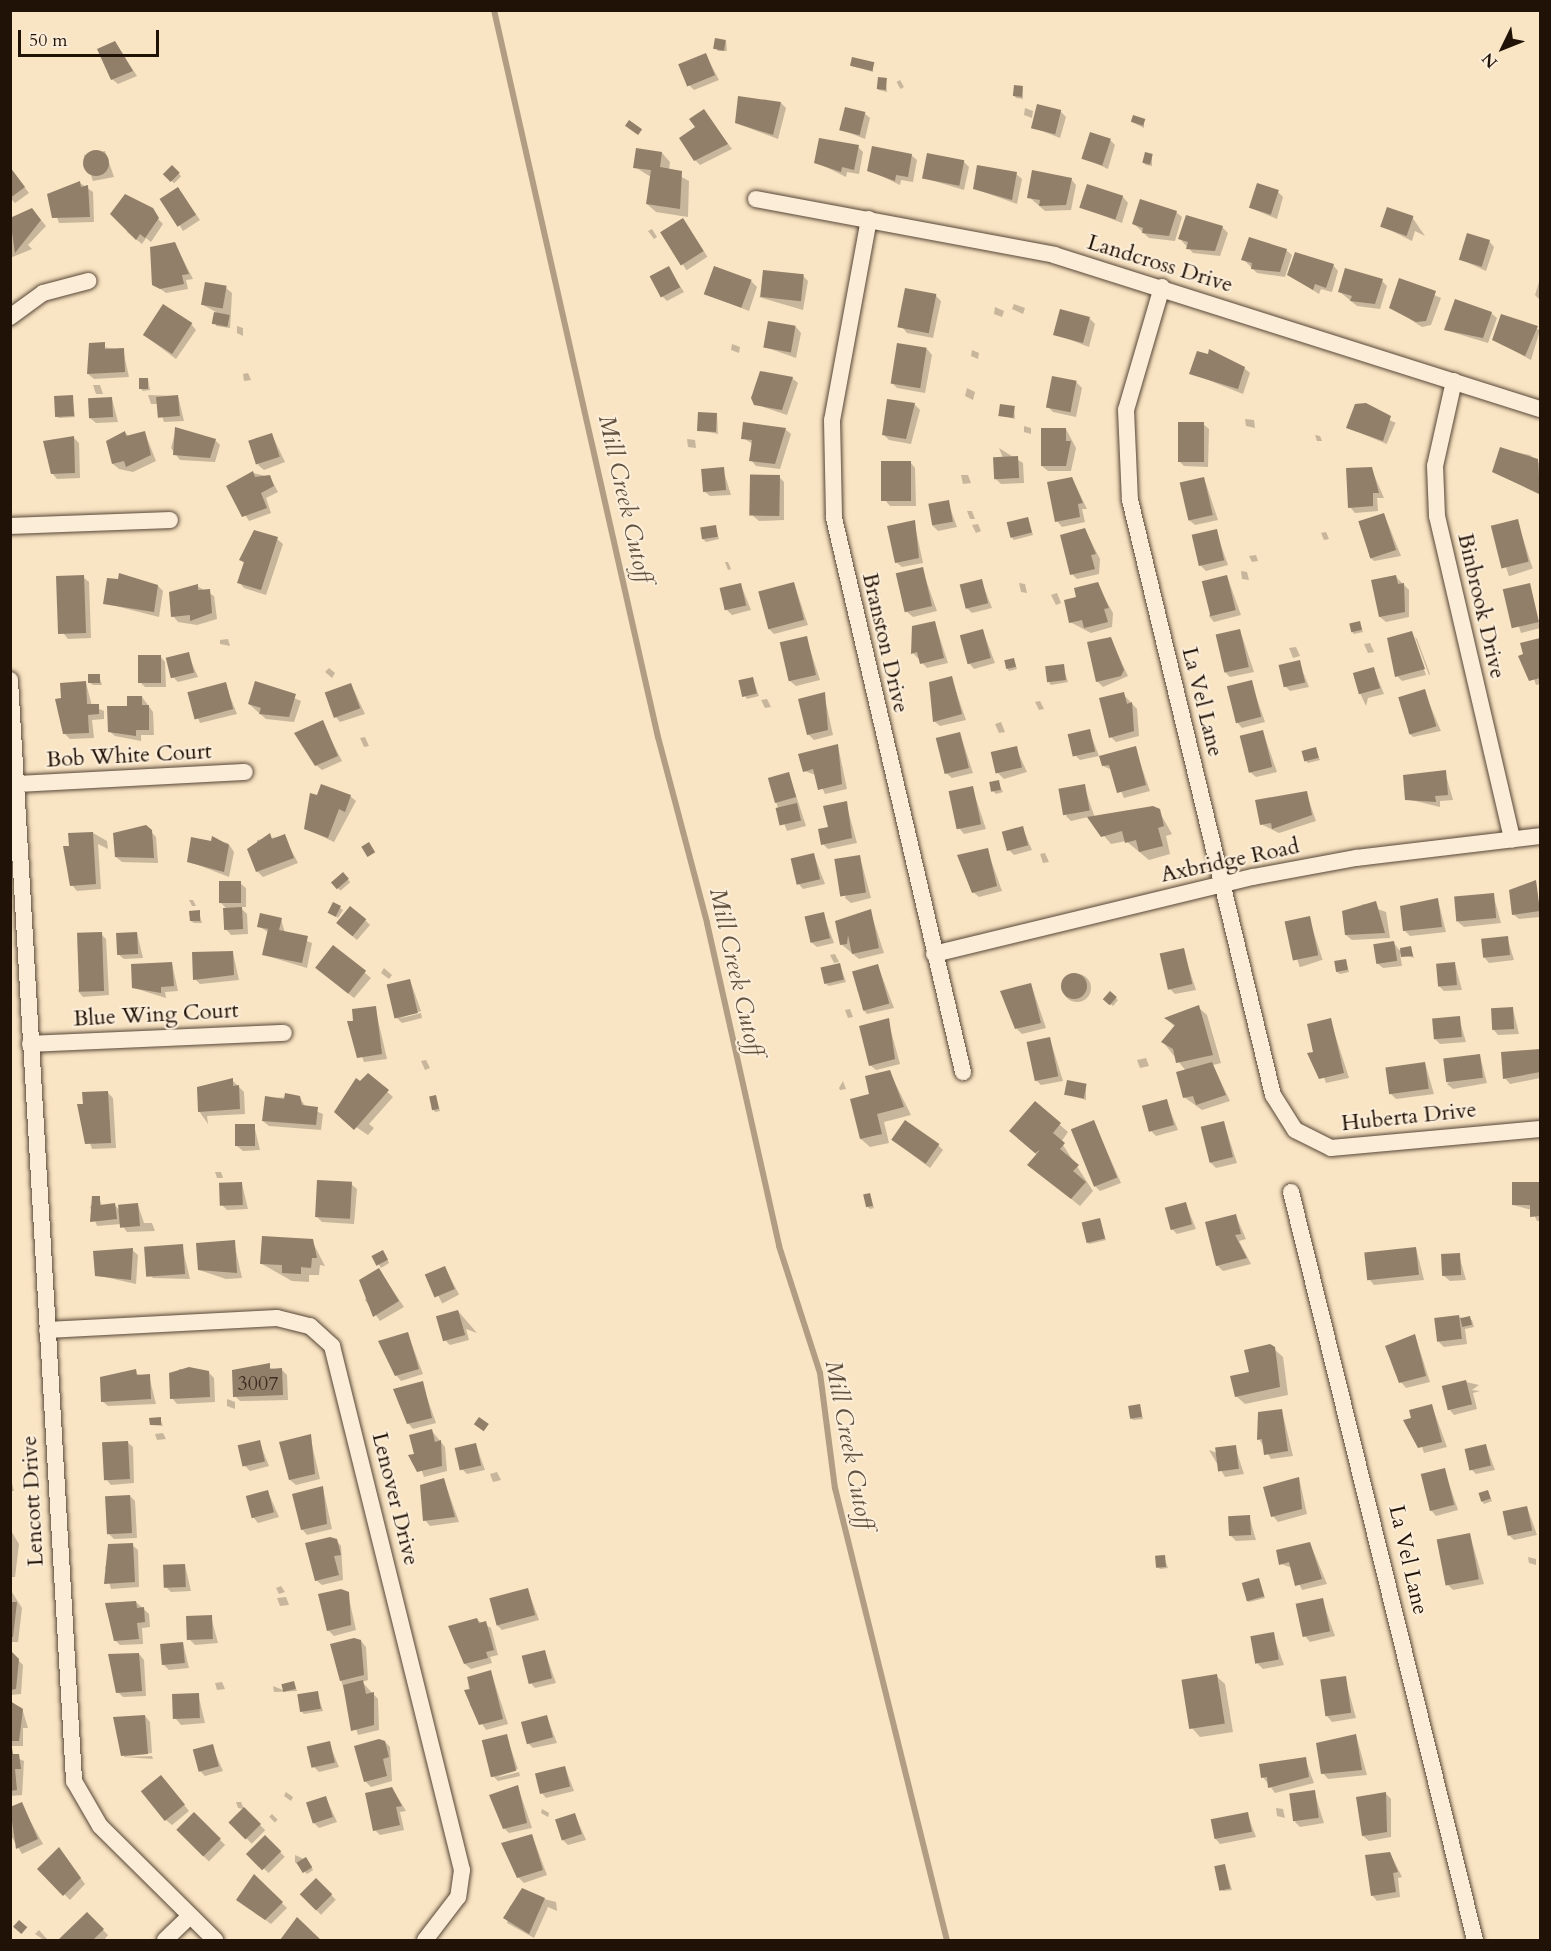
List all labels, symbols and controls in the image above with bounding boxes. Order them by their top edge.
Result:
scale bar [21,18,162,56]
north arrow [1473,18,1533,78]
text: 50 m [29,28,68,53]
text: N [1477,48,1503,73]
street label: Landcross Drive [1084,229,1236,299]
water label: Mill Creek Cutoff [592,412,658,586]
street label: Binbrook Drive [1451,531,1511,681]
street label: Branston Drive [856,570,914,716]
street label: La Vel Lane [1176,645,1228,759]
street label: Bob White Court [46,738,212,774]
street label: Axbridge Road [1158,833,1302,889]
water label: Mill Creek Cutoff [703,885,769,1059]
street label: Blue Wing Court [73,997,239,1033]
street label: Huberta Drive [1340,1097,1478,1137]
water label: Mill Creek Cutoff [818,1358,880,1532]
house number: 3007 [238,1371,278,1395]
street label: Lenover Drive [366,1430,424,1568]
street label: Lencott Drive [16,1435,50,1567]
street label: La Vel Lane [1383,1503,1433,1617]

